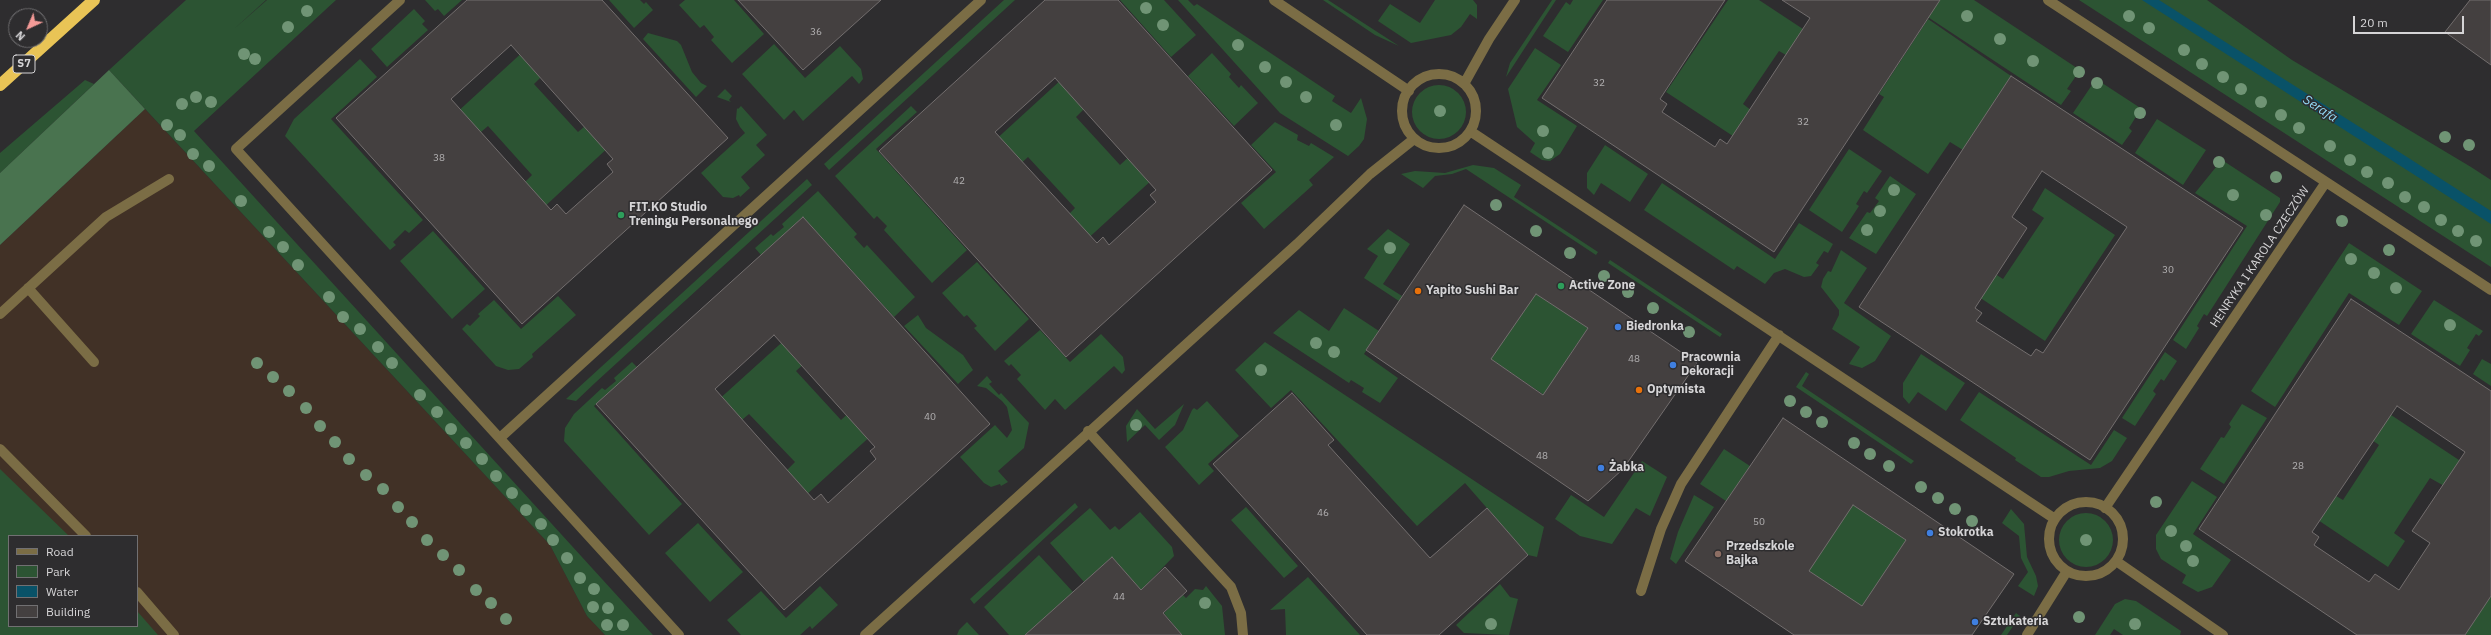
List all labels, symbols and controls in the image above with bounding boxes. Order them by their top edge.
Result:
north arrow [8,8,48,48]
scale bar [2355,8,2466,34]
text: 20 m [2360,15,2388,30]
house number: 36 [810,26,822,38]
text: N [13,28,28,44]
road number: S7 [13,55,35,73]
house number: 32 [1593,77,1605,89]
water label: Serafa [2300,92,2340,126]
house number: 32 [1797,116,1809,128]
house number: 38 [433,152,445,164]
house number: 42 [953,175,965,187]
street label: HENRYKA I KAROLA CZECZÓW [2207,184,2313,330]
place label: FIT.KO Studio Treningu Personalnego [629,201,758,229]
marker: FIT.KO Studio Treningu Personalnego [616,210,626,220]
house number: 30 [2162,264,2174,276]
place label: Active Zone [1569,279,1635,293]
marker: Active Zone [1556,281,1566,291]
place label: Yapito Sushi Bar [1426,284,1518,298]
marker: Yapito Sushi Bar [1413,286,1423,296]
place label: Biedronka [1626,320,1684,334]
marker: Biedronka [1613,322,1623,332]
place label: Pracownia Dekoracji [1681,351,1741,379]
house number: 48 [1628,353,1640,365]
marker: Pracownia Dekoracji [1668,360,1678,370]
place label: Optymista [1647,383,1705,397]
marker: Optymista [1634,385,1644,395]
house number: 40 [924,411,936,423]
house number: 48 [1536,450,1548,462]
house number: 28 [2292,460,2304,472]
place label: Żabka [1609,461,1644,475]
marker: Żabka [1596,463,1606,473]
house number: 46 [1317,507,1329,519]
house number: 50 [1753,516,1765,528]
place label: Stokrotka [1938,526,1993,540]
marker: Stokrotka [1925,528,1935,538]
legend [8,535,138,627]
place label: Przedszkole Bajka [1726,540,1795,568]
text: Road [46,544,74,559]
marker: Przedszkole Bajka [1713,549,1723,559]
text: Park [46,564,70,579]
text: Water [46,584,78,599]
house number: 44 [1113,591,1125,603]
text: Building [46,604,90,619]
place label: Sztukateria [1983,615,2049,629]
marker: Sztukateria [1970,617,1980,627]

